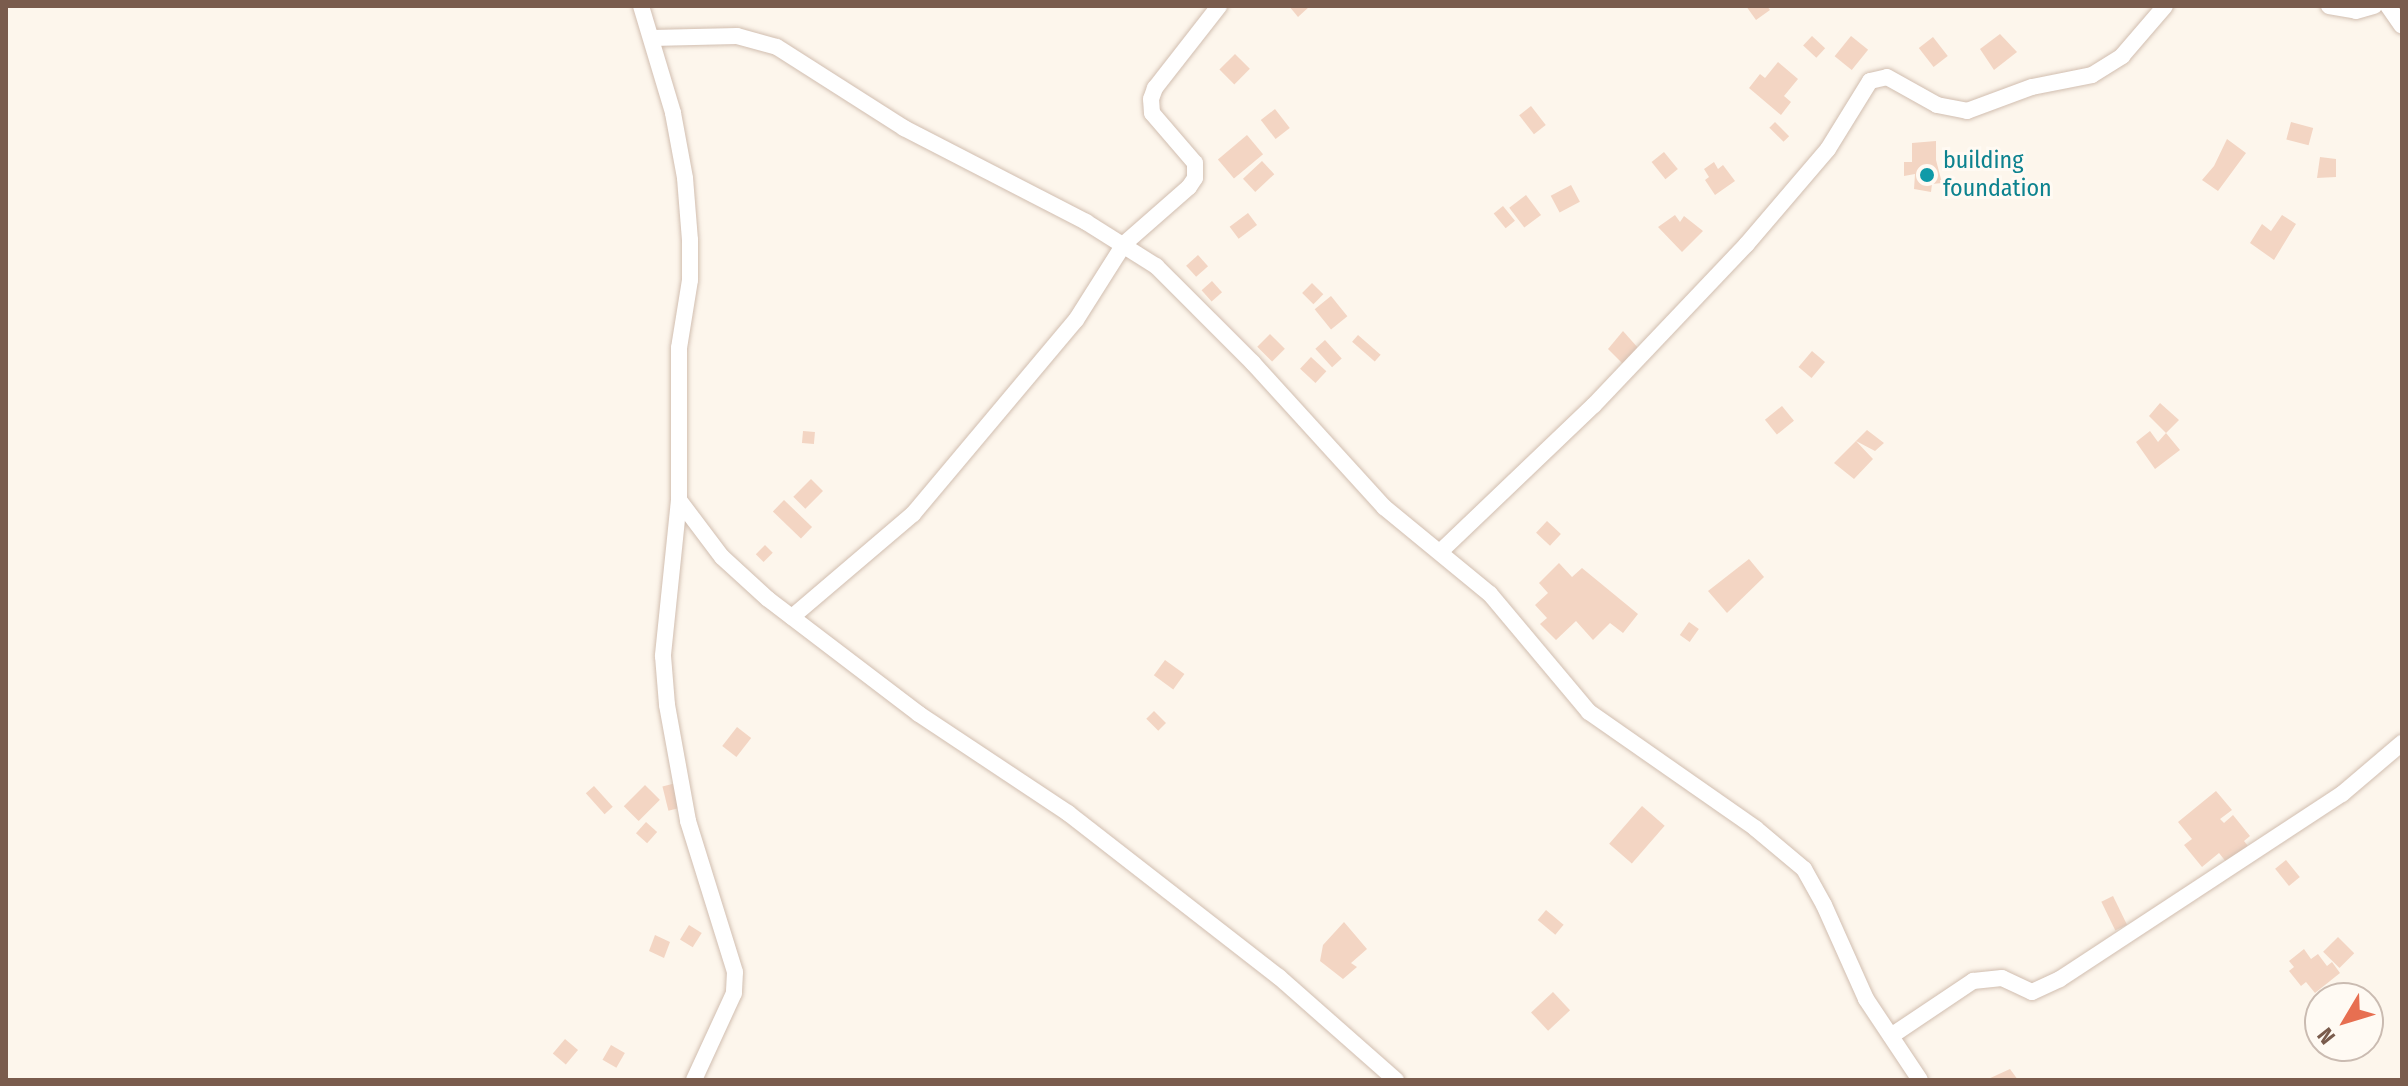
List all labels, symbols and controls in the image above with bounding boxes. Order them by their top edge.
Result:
place label: building foundation [1943,147,2052,203]
marker: building foundation [1918,166,1936,184]
north arrow [2304,982,2384,1062]
text: N [2312,1022,2341,1049]

